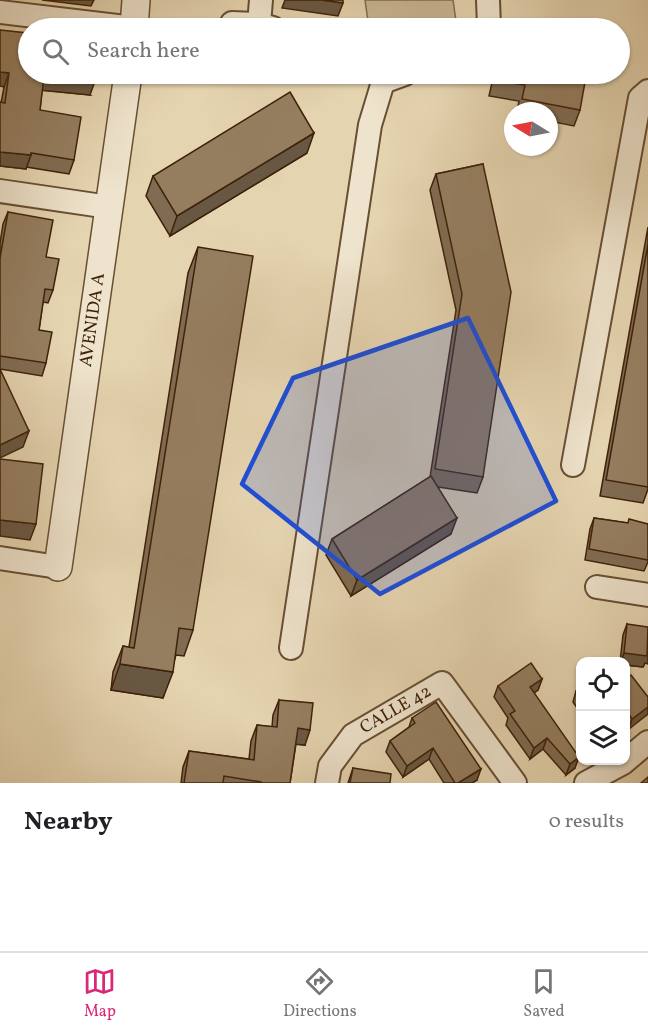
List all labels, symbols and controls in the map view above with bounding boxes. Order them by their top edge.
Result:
search box [18,18,630,84]
icon: search [39,35,72,68]
text: Search here [87,36,200,67]
north arrow [504,102,558,156]
street label: AVENIDA A [74,271,112,369]
map controls [576,657,630,765]
button: locate [576,657,630,711]
street label: CALLE 42 [356,679,436,741]
button: layers [576,711,630,765]
text: Nearby [24,804,113,840]
text: 0 results [549,808,624,836]
tab: Map [83,965,116,1023]
tab: Directions [283,965,357,1023]
tab: Saved [523,965,565,1023]

